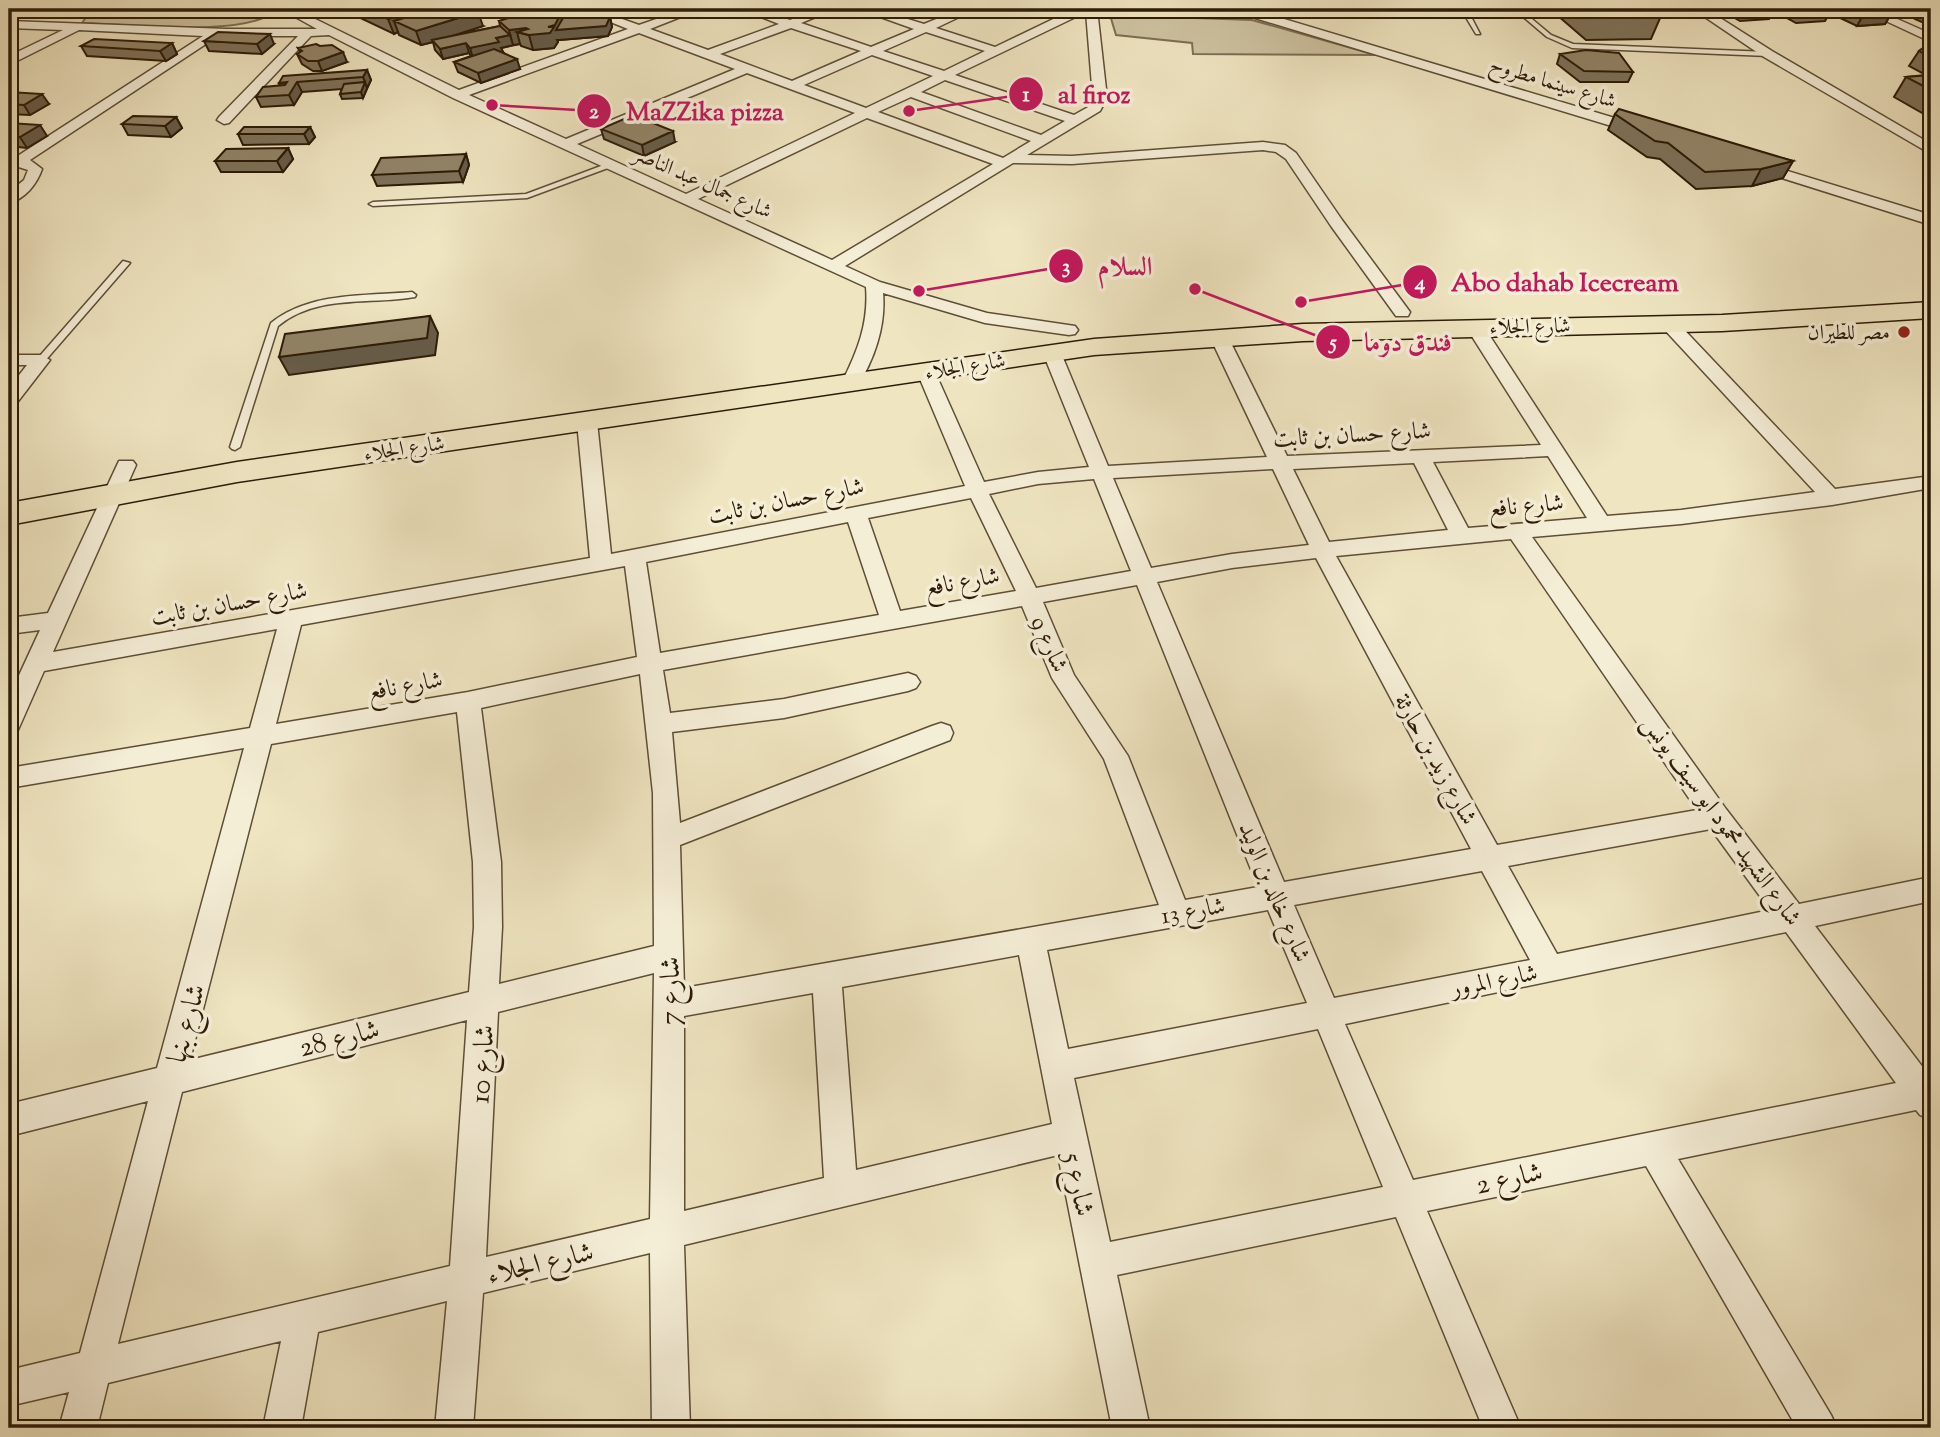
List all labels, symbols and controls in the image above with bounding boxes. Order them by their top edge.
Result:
street label: شارع سينما مطروح [1485,50,1620,119]
callout: al firoz [1009,70,1145,117]
text: al firoz [1058,78,1131,115]
text: 1 [1022,81,1030,111]
callout: MaZZika pizza [577,87,798,134]
text: MaZZika pizza [626,95,784,132]
text: 2 [589,98,599,128]
street label: شارع جمال عبد الناصر [626,139,776,229]
callout: السلام [1049,243,1166,290]
text: السلام [1098,250,1152,289]
text: 3 [1062,253,1070,283]
callout: Abo dahab Icecream [1402,258,1693,305]
text: Abo dahab Icecream [1451,266,1679,303]
text: 4 [1414,269,1426,299]
street label: شارع الجلاء [1489,312,1571,345]
callout: فندق دوما [1315,318,1466,365]
place label: مصر للطيران [1807,319,1890,349]
marker: مصر للطيران [1896,324,1912,340]
text: فندق دوما [1364,326,1452,363]
text: 5 [1327,329,1337,359]
street label: شارع الجلاء [923,347,1008,390]
street label: شارع حسان بن ثابت [1272,415,1432,458]
street label: شارع الجلاء [362,429,447,471]
street label: شارع حسان بن ثابت [706,470,867,535]
street label: شارع نافع [1487,487,1566,530]
street label: شارع نافع [922,560,1003,609]
street label: شارع حسان بن ثابت [149,575,310,636]
street label: شارع 9 [1020,611,1076,679]
street label: شارع نافع [365,664,446,713]
street label: شارع زيد بن حارثة [1383,688,1484,832]
street label: شارع الشهيد محمود ابو سيف يونس [1631,709,1809,934]
street label: شارع خالد بن الوليد [1227,818,1318,968]
street label: شارع 13 [1159,890,1228,935]
street label: شارع 7 [652,957,693,1025]
street label: شارع المرور [1446,957,1541,1008]
street label: شارع بنها [158,980,219,1068]
street label: شارع 28 [295,1011,384,1070]
street label: شارع 10 [461,1024,508,1105]
street label: شارع 5 [1049,1147,1103,1220]
street label: شارع 2 [1472,1153,1547,1208]
street label: شارع الجلاء [483,1233,598,1298]

